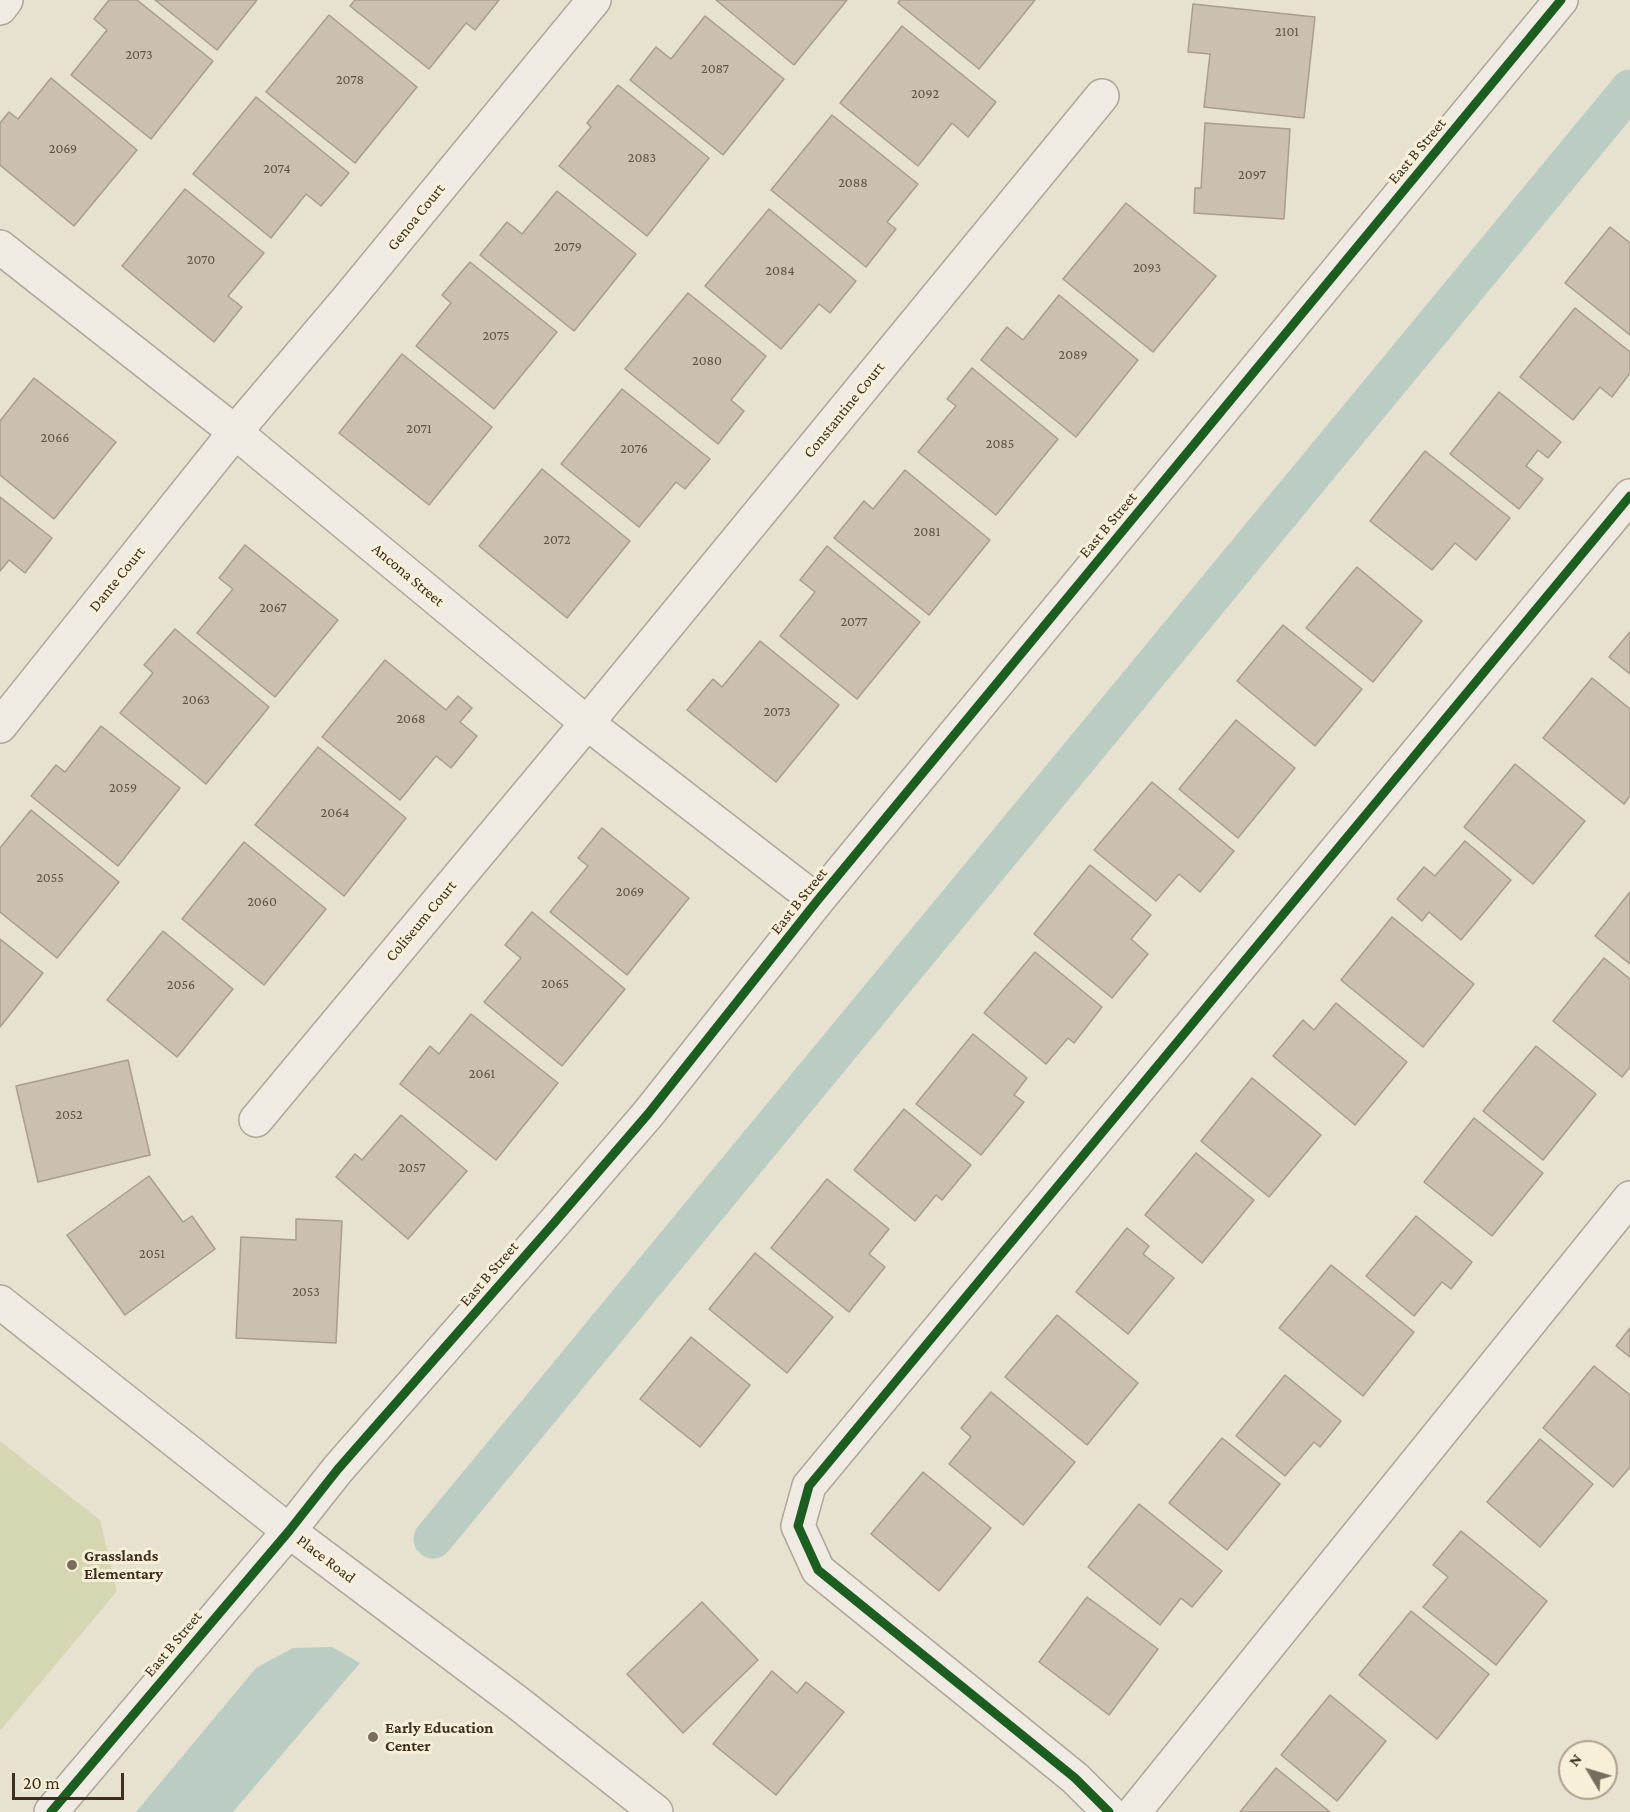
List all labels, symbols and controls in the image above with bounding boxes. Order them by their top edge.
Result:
house number: 2101 [1275,24,1299,40]
house number: 2073 [125,47,153,63]
house number: 2087 [701,61,729,77]
house number: 2078 [336,72,364,88]
house number: 2092 [911,86,939,102]
street label: East B Street [1384,114,1450,188]
house number: 2069 [49,141,77,157]
house number: 2083 [628,150,656,166]
house number: 2074 [263,161,291,177]
house number: 2097 [1238,167,1266,183]
house number: 2088 [838,175,868,191]
street label: Genoa Court [383,180,449,254]
house number: 2079 [554,239,582,255]
house number: 2070 [187,252,215,268]
house number: 2093 [1133,260,1161,276]
house number: 2084 [765,263,795,279]
house number: 2075 [482,328,510,344]
house number: 2089 [1058,347,1088,363]
house number: 2080 [692,353,722,369]
street label: Constantine Court [799,358,889,462]
house number: 2071 [406,421,432,437]
house number: 2066 [41,430,69,446]
house number: 2085 [986,436,1014,452]
house number: 2076 [620,441,648,457]
street label: East B Street [1075,488,1141,562]
house number: 2081 [914,524,940,540]
house number: 2072 [543,532,571,548]
street label: Ancona Street [368,539,448,611]
street label: Dante Court [85,542,149,616]
house number: 2067 [259,600,287,616]
house number: 2077 [840,614,868,630]
house number: 2063 [182,692,210,708]
house number: 2073 [763,704,791,720]
house number: 2068 [396,711,426,727]
house number: 2059 [109,780,137,796]
house number: 2064 [321,805,349,821]
street label: East B Street [766,864,832,938]
house number: 2055 [36,870,64,886]
street label: Coliseum Court [381,876,461,966]
house number: 2069 [616,884,644,900]
house number: 2060 [247,894,277,910]
house number: 2065 [541,976,569,992]
house number: 2056 [167,977,195,993]
house number: 2061 [469,1066,495,1082]
house number: 2052 [55,1107,83,1123]
house number: 2057 [398,1160,426,1176]
street label: East B Street [456,1238,522,1310]
house number: 2051 [139,1246,165,1262]
house number: 2053 [292,1284,320,1300]
street label: Place Road [293,1531,359,1587]
place label: Grasslands Elementary [84,1546,163,1584]
marker: Grasslands Elementary [65,1558,79,1572]
street label: East B Street [140,1607,206,1681]
place label: Early Education Center [385,1718,493,1756]
marker: Early Education Center [366,1730,380,1744]
north arrow [1558,1740,1618,1800]
text: N [1565,1750,1585,1769]
scale bar [15,1761,128,1799]
text: 20 m [23,1773,60,1793]

